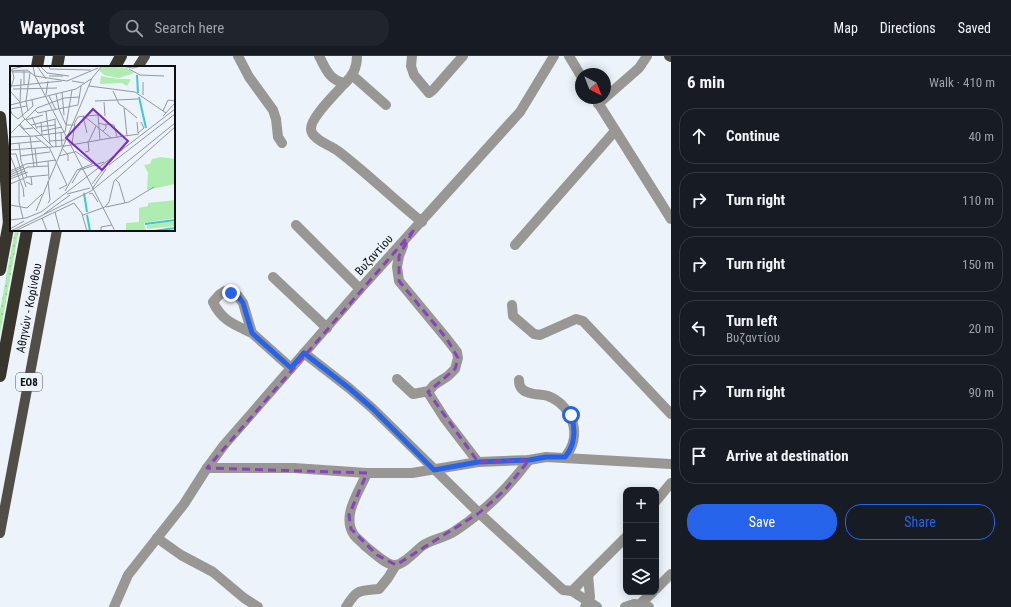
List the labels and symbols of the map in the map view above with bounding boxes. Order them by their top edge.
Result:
inset map [10,66,175,231]
north arrow [575,68,611,104]
street label: Βυζαντίου [352,232,396,278]
street label: Αθηνών - Κορίνθου [13,262,45,354]
route end [222,284,240,302]
road number: ΕΟ8 [16,373,42,391]
route start [562,406,580,424]

